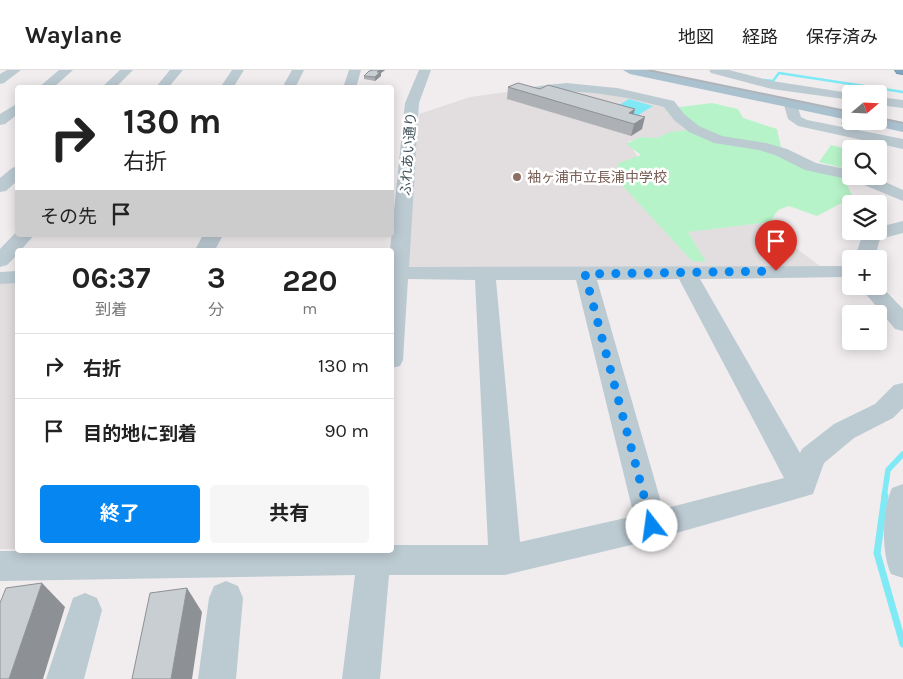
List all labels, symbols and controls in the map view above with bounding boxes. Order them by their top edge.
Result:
text: Waylane [25,21,122,49]
text: 地図 [678,26,714,48]
text: 経路 [742,26,778,48]
text: 保存済み [806,26,878,48]
north arrow [842,85,888,130]
map controls [842,85,887,350]
text: 130 m [123,101,221,142]
icon: right [40,105,105,170]
street label: ふれあい通り [397,112,420,197]
button: search [842,140,887,185]
text: 右折 [123,149,167,175]
place label: 袖ヶ浦市立長浦中学校 [527,169,667,186]
marker: 袖ヶ浦市立長浦中学校 [511,171,523,183]
button: layers [842,195,887,240]
icon: arrive [107,200,135,228]
text: その先 [40,206,97,228]
pin [755,220,797,271]
icon: arrive [762,227,790,255]
button: + [842,250,887,295]
text: 06:37 [72,260,150,296]
text: 3 [207,260,226,296]
text: 220 [282,263,337,299]
text: m [302,299,317,318]
text: 到着 [95,300,127,319]
text: 分 [208,300,224,319]
button: − [842,305,887,350]
icon: right [40,352,68,380]
text: 130 m [318,355,369,377]
text: 右折 [83,358,121,380]
icon: arrive [40,417,68,445]
text: 90 m [324,420,369,442]
text: 目的地に到着 [83,423,197,445]
button: 終了 [40,485,200,543]
button: 共有 [210,485,369,543]
position arrow [625,499,677,551]

